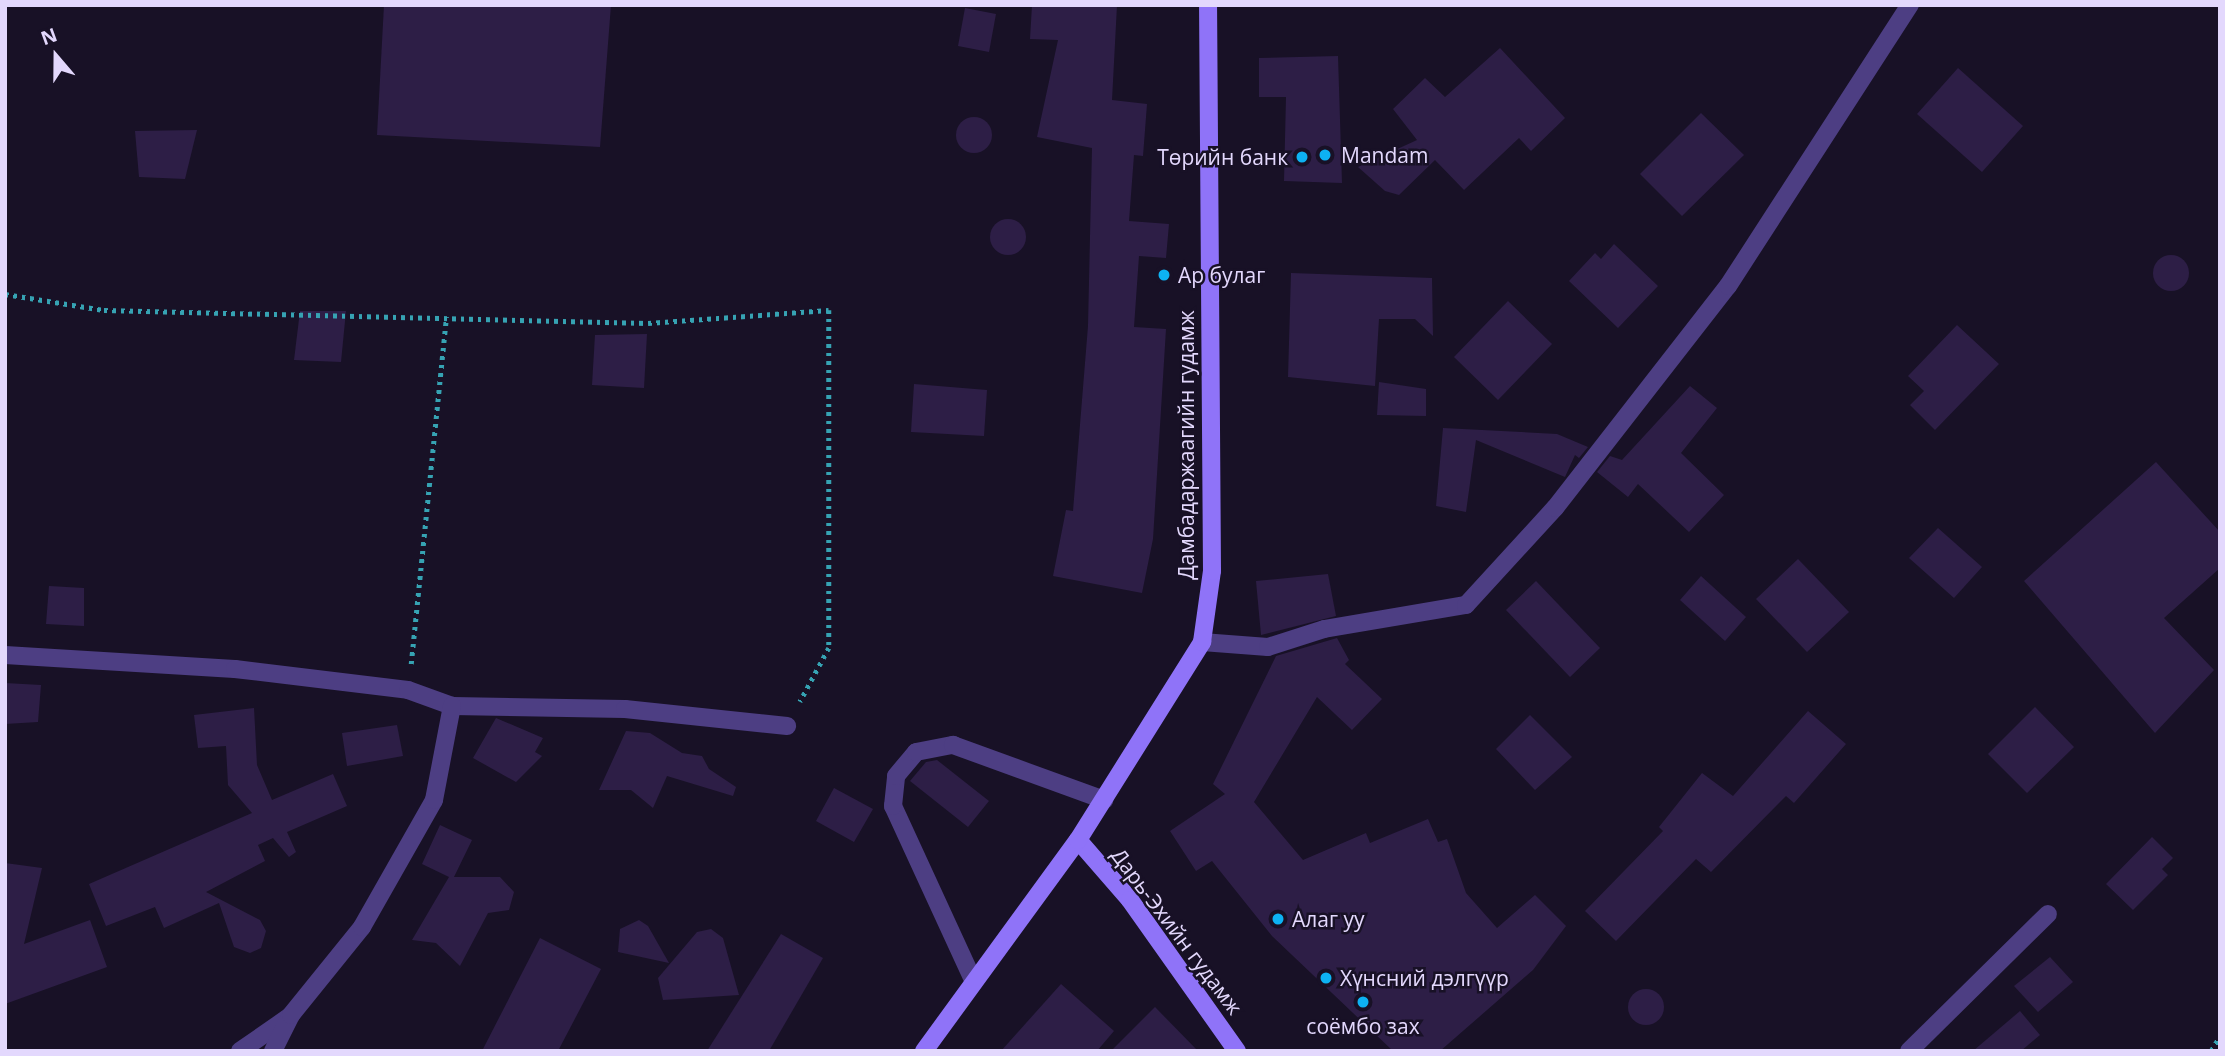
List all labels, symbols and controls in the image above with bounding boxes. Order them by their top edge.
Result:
north arrow [21,21,91,91]
text: N [37,21,61,51]
place label: Mandam [1341,142,1428,168]
place label: Төрийн банк [1157,144,1288,170]
marker: Mandam [1315,145,1335,165]
marker: Төрийн банк [1294,149,1310,165]
place label: Ар булаг [1178,262,1265,288]
marker: Ар булаг [1156,267,1172,283]
street label: Дамбадаржаагийн гудамж [1173,310,1199,580]
street label: Дарь-Эхийн гудамж [1106,843,1248,1019]
place label: Алаг уу [1292,906,1365,932]
marker: Алаг уу [1270,911,1286,927]
place label: Хүнсний дэлгүүр [1340,965,1509,991]
marker: Хүнсний дэлгүүр [1318,970,1334,986]
marker: соёмбо зах [1355,994,1371,1010]
place label: соёмбо зах [1306,1013,1420,1039]

